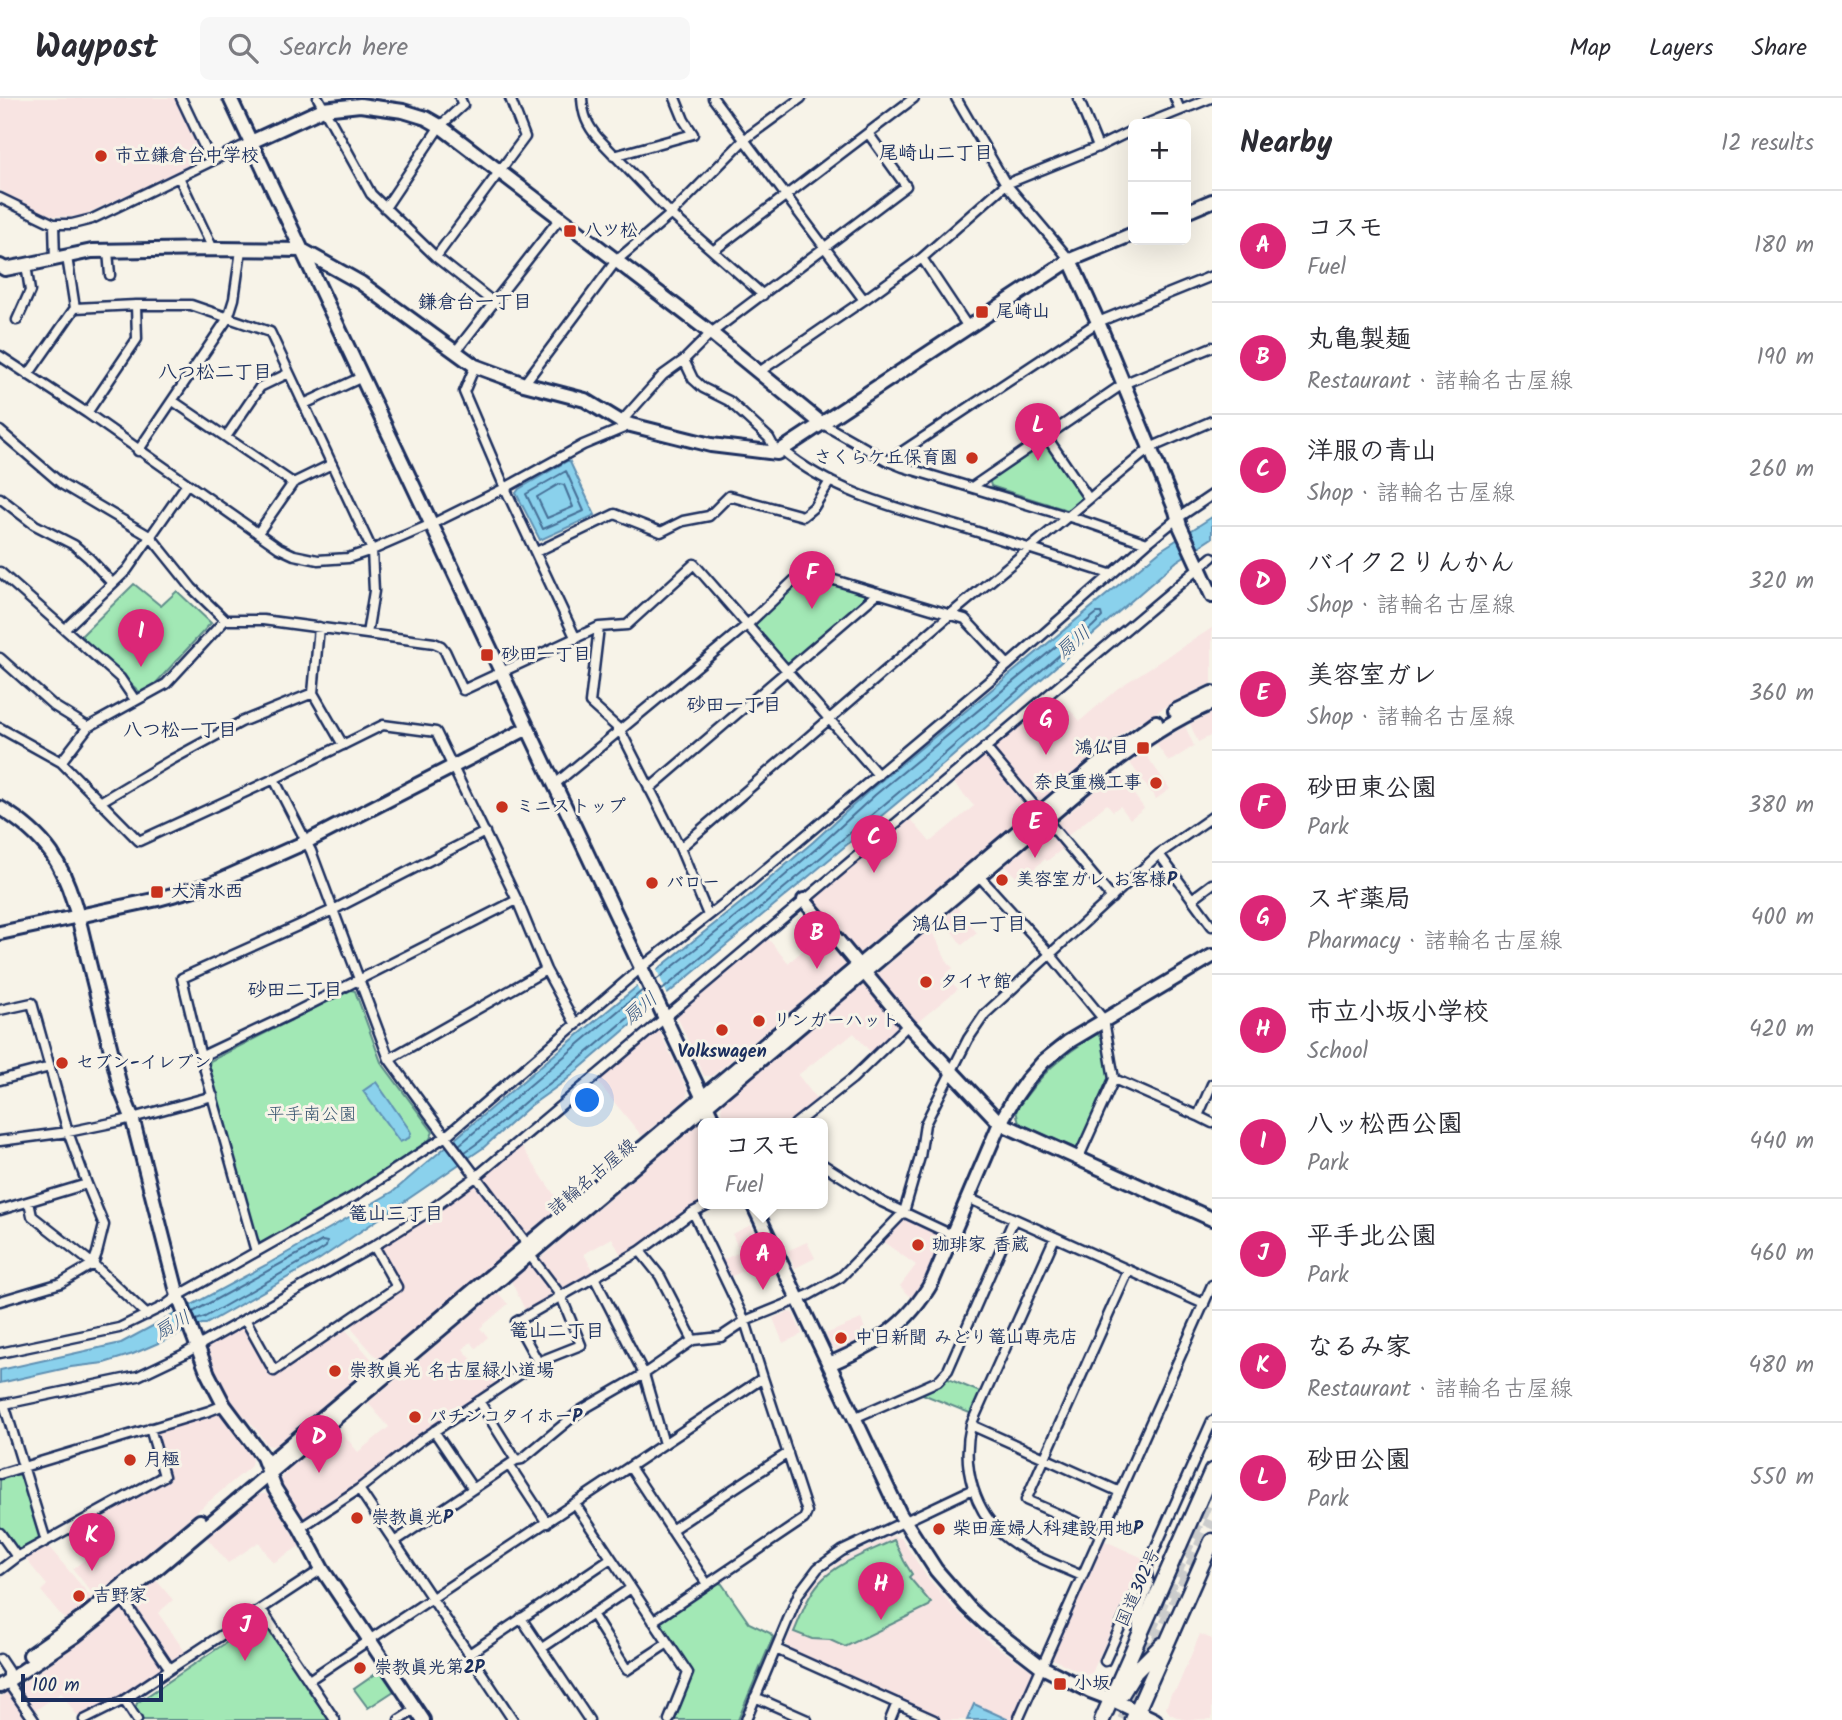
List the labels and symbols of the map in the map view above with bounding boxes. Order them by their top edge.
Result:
district label: 尾崎山二丁目 [879,139,993,169]
place label: 市立鎌倉台中学校 [115,142,259,171]
marker: 市立鎌倉台中学校 [93,148,109,164]
place label: 八ツ松 [584,217,638,246]
marker: 八ツ松 [562,223,578,239]
district label: 鎌倉台一丁目 [418,288,532,318]
place label: 尾崎山 [996,298,1050,327]
marker: 尾崎山 [974,304,990,320]
district label: 八つ松二丁目 [158,358,272,388]
pin: L [1015,403,1061,461]
place label: さくらケ丘保育園 [814,444,958,473]
marker: さくらケ丘保育園 [964,450,980,466]
pin: F [789,551,835,609]
pin: I [118,609,164,667]
water label: 扇川 [1050,619,1098,667]
place label: 砂田一丁目 [501,641,591,670]
marker: 砂田一丁目 [479,647,495,663]
district label: 砂田一丁目 [686,691,782,721]
pin: G [1023,697,1069,755]
district label: 八つ松一丁目 [123,716,237,746]
place label: 鴻仏目 [1075,734,1129,763]
marker: 鴻仏目 [1135,740,1151,756]
place label: 奈良重機工事 [1034,769,1142,798]
marker: 奈良重機工事 [1148,775,1164,791]
place label: ミニストップ [516,793,626,822]
marker: ミニストップ [494,799,510,815]
pin: E [1012,800,1058,858]
pin: C [851,815,897,873]
place label: 美容室ガレ お客様P [1016,866,1178,895]
place label: バロー [666,869,720,898]
marker: 美容室ガレ お客様P [994,872,1010,888]
marker: バロー [644,875,660,891]
place label: 大清水西 [171,878,243,907]
marker: 大清水西 [149,884,165,900]
district label: 鴻仏目一丁目 [912,910,1026,940]
pin: B [794,911,840,969]
place label: タイヤ館 [940,968,1011,997]
marker: タイヤ館 [918,974,934,990]
district label: 砂田二丁目 [247,976,343,1006]
water label: 扇川 [617,985,665,1033]
place label: リンガーハット [773,1007,899,1036]
marker: リンガーハット [751,1013,767,1029]
marker: Volkswagen [714,1022,730,1038]
place label: Volkswagen [677,1038,767,1067]
place label: セブン-イレブン [76,1049,212,1078]
marker: セブン-イレブン [54,1055,70,1071]
your location [570,1083,604,1117]
park label: 平手南公園 [267,1101,357,1130]
street label: 諸輪名古屋線 [542,1132,644,1224]
district label: 篭山三丁目 [348,1200,444,1230]
place label: 珈琲家 香蔵 [932,1231,1029,1260]
pin: A [740,1232,786,1290]
marker: 珈琲家 香蔵 [910,1237,926,1253]
water label: 扇川 [149,1304,197,1348]
district label: 篭山二丁目 [509,1317,605,1347]
place label: 中日新聞 みどり篭山専売店 [855,1324,1078,1353]
marker: 中日新聞 みどり篭山専売店 [833,1330,849,1346]
place label: 崇教眞光 名古屋緑小道場 [349,1357,554,1386]
marker: 崇教眞光 名古屋緑小道場 [327,1363,343,1379]
place label: パチンコタイホーP [429,1403,583,1432]
marker: パチンコタイホーP [407,1409,423,1425]
pin: D [296,1415,342,1473]
place label: 月極 [144,1446,180,1475]
marker: 月極 [122,1452,138,1468]
place label: 崇教眞光P [371,1504,454,1533]
marker: 崇教眞光P [349,1510,365,1526]
pin: K [69,1513,115,1571]
place label: 柴田産婦人科建設用地P [953,1515,1144,1544]
marker: 柴田産婦人科建設用地P [931,1521,947,1537]
street label: 国道302号 [1109,1544,1169,1632]
pin: H [858,1562,904,1620]
place label: 吉野家 [93,1582,147,1611]
marker: 吉野家 [71,1588,87,1604]
pin: J [222,1603,268,1661]
place label: 崇教眞光第2P [374,1654,485,1683]
marker: 崇教眞光第2P [352,1660,368,1676]
place label: 小坂 [1074,1670,1110,1699]
scale bar [21,1671,163,1703]
marker: 小坂 [1052,1676,1068,1692]

